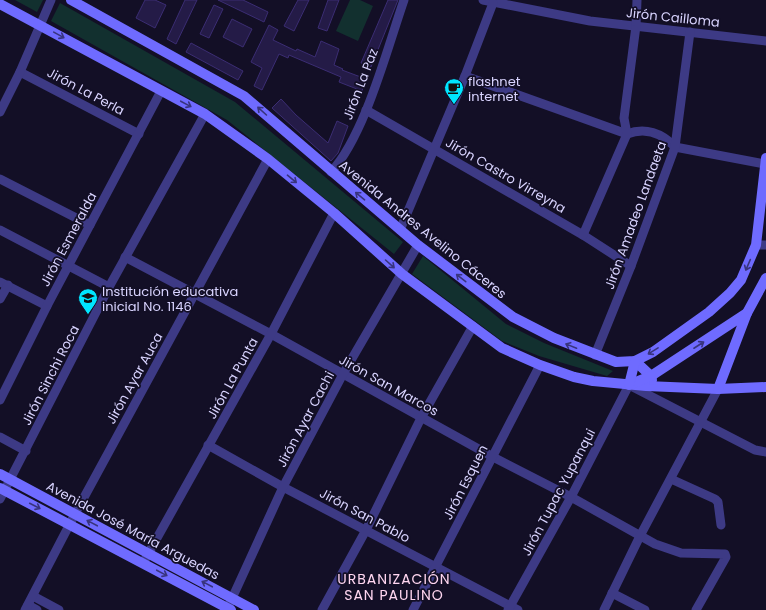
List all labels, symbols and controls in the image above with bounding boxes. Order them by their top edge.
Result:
street label: Jirón Cailloma [625,3,721,32]
one-way arrow [53,32,65,40]
street label: Jirón La Paz [338,46,383,123]
street label: Jirón La Perla [44,63,128,120]
place label: flashnet internet [468,72,521,106]
cafe icon: flashnet internet [443,77,465,105]
one-way arrow [179,101,191,109]
one-way arrow [256,107,267,116]
street label: Jirón Castro Virreyna [442,133,569,218]
street label: Jirón Amadeo Landaeta [600,138,671,292]
street label: Avenida Andres Avelino Cáceres [335,156,511,303]
one-way arrow [287,174,297,183]
street label: Jirón Esmeralda [36,189,101,290]
one-way arrow [355,192,365,201]
one-way arrow [744,258,751,270]
one-way arrow [385,259,396,268]
one-way arrow [455,274,466,283]
place label: Institución educativa inicial No. 1146 [102,282,238,316]
school or university icon: Institución educativa inicial No. 1146 [77,287,99,315]
street label: Jirón Sinchi Roca [17,322,84,429]
street label: Jirón Ayar Auca [101,329,167,427]
street label: Jirón La Punta [202,334,263,422]
one-way arrow [693,340,704,349]
one-way arrow [566,341,578,349]
one-way arrow [648,347,659,355]
street label: Jirón San Marcos [336,350,442,421]
street label: Jirón Ayar Cachi [272,368,339,471]
street label: Jirón Tupac Yupanqui [517,425,600,559]
street label: Jirón Esquen [438,441,493,523]
street label: Avenida José María Arguedas [43,477,223,584]
street label: Jirón San Pablo [316,484,413,547]
one-way arrow [28,503,40,510]
one-way arrow [87,519,99,527]
district label: URBANIZACIÓN SAN PAULINO [337,569,451,605]
one-way arrow [156,570,168,577]
one-way arrow [201,580,213,588]

